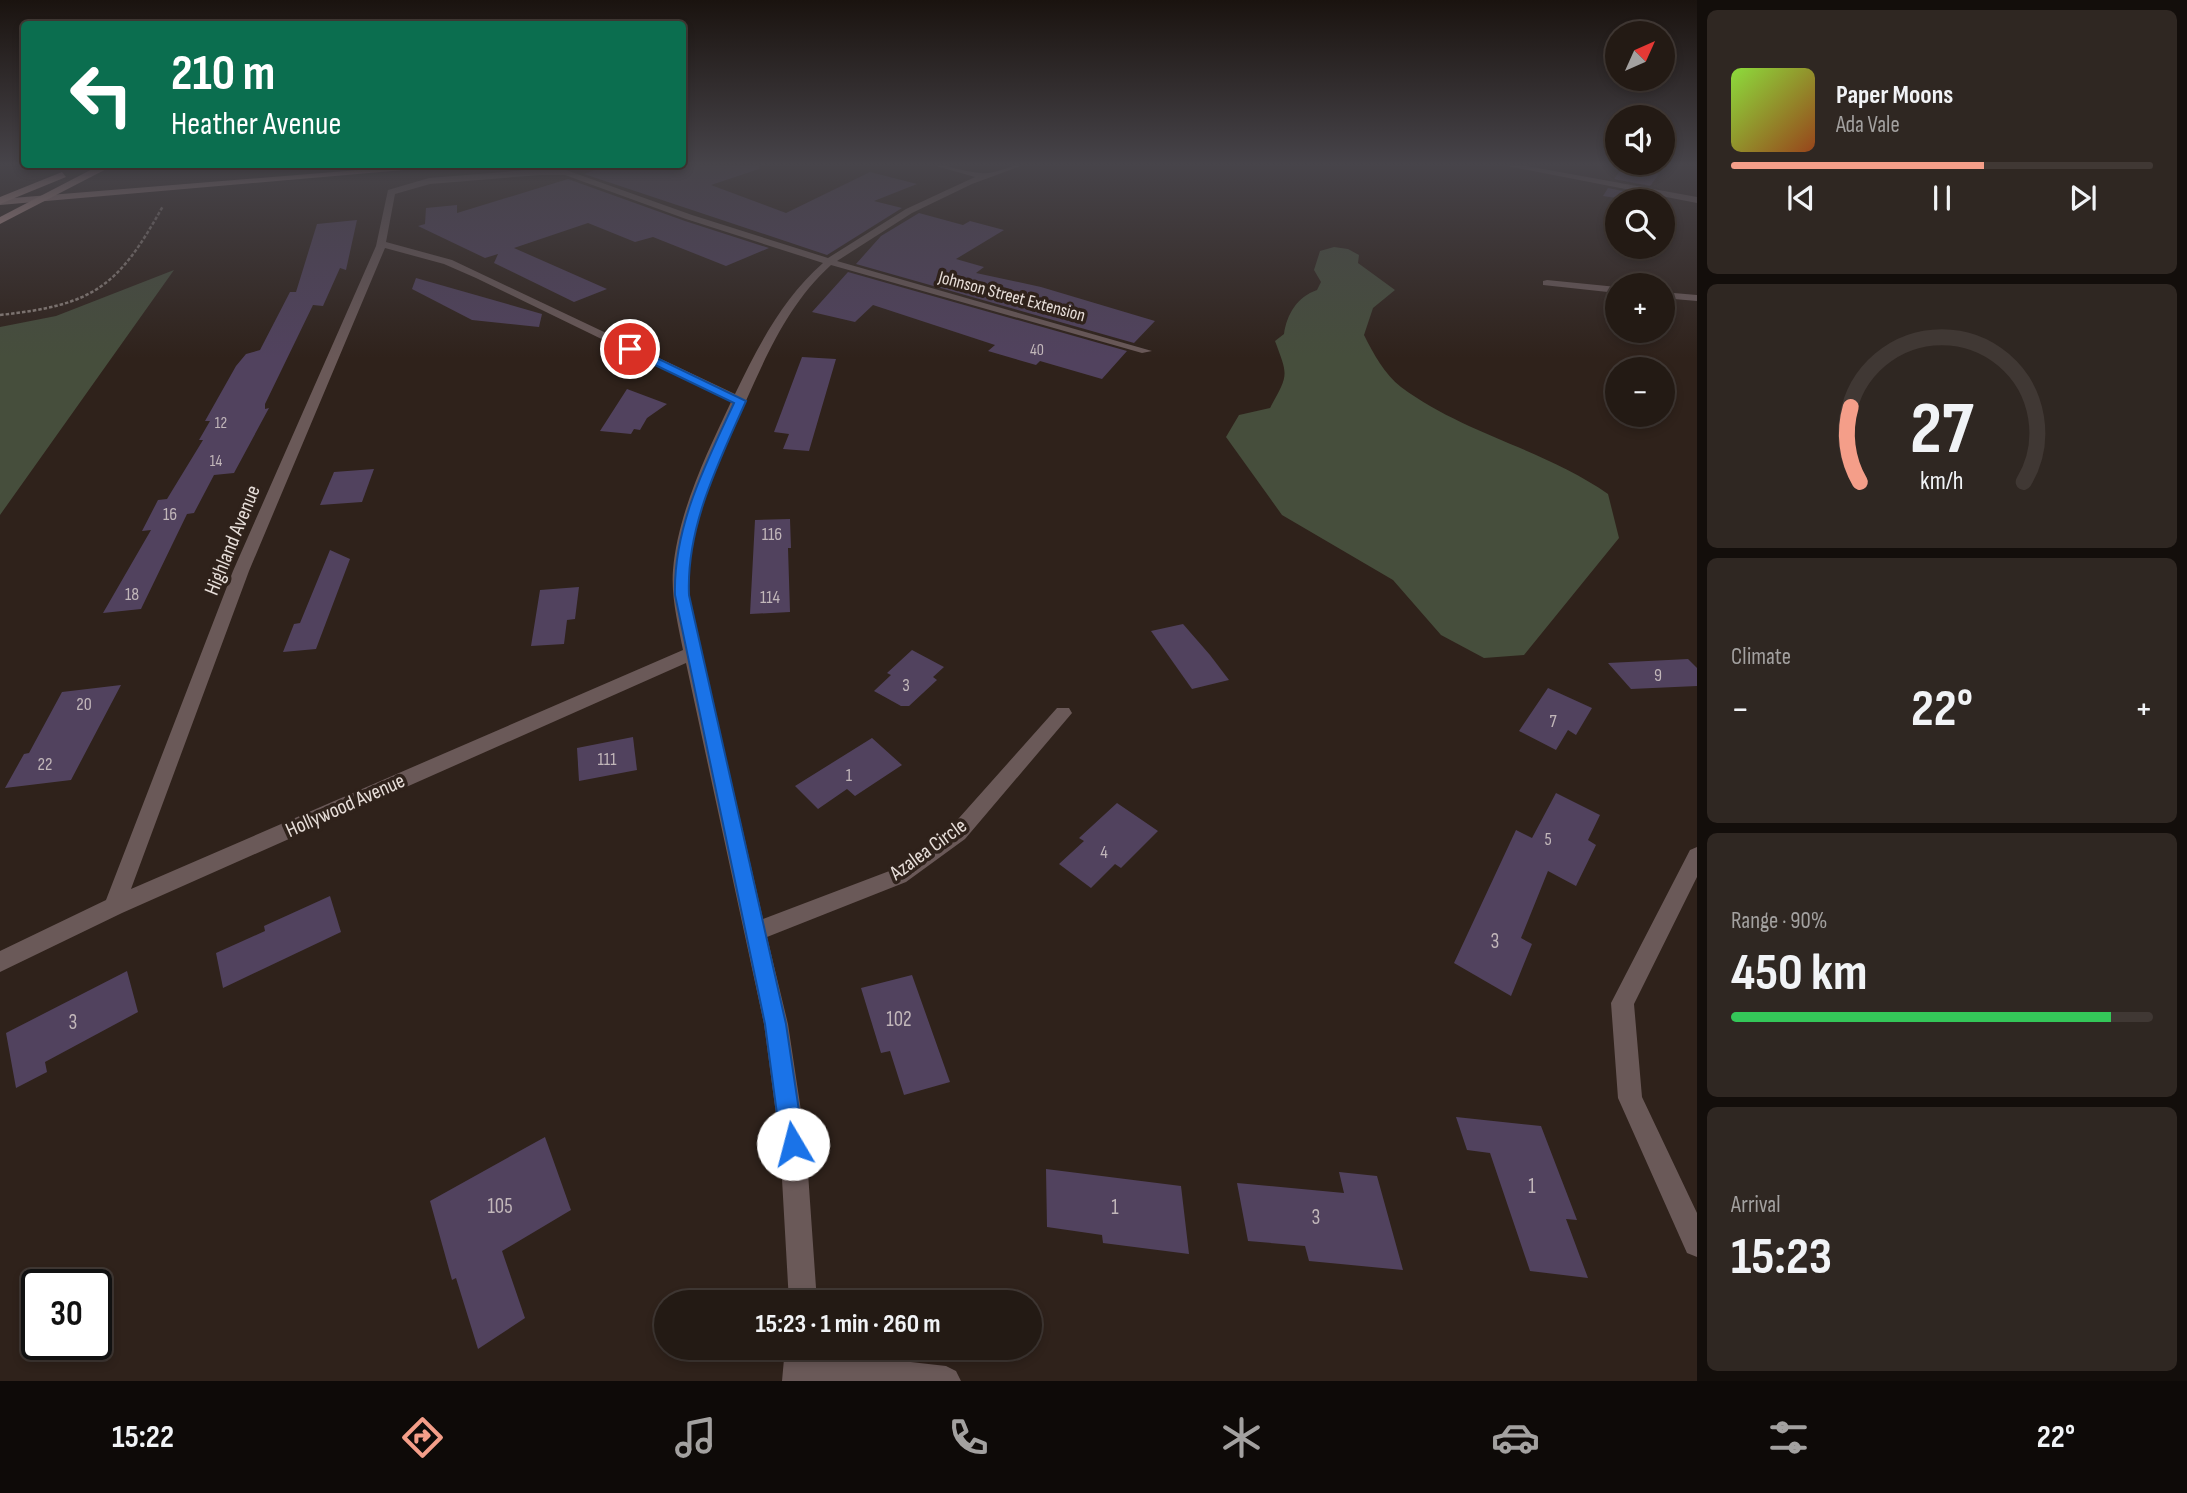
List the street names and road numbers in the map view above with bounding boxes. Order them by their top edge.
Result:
street label: Johnson Street Extension [935,267,1088,326]
street label: Highland Avenue [199,482,266,599]
street label: Hollywood Avenue [282,768,409,843]
street label: Azalea Circle [884,813,972,886]

